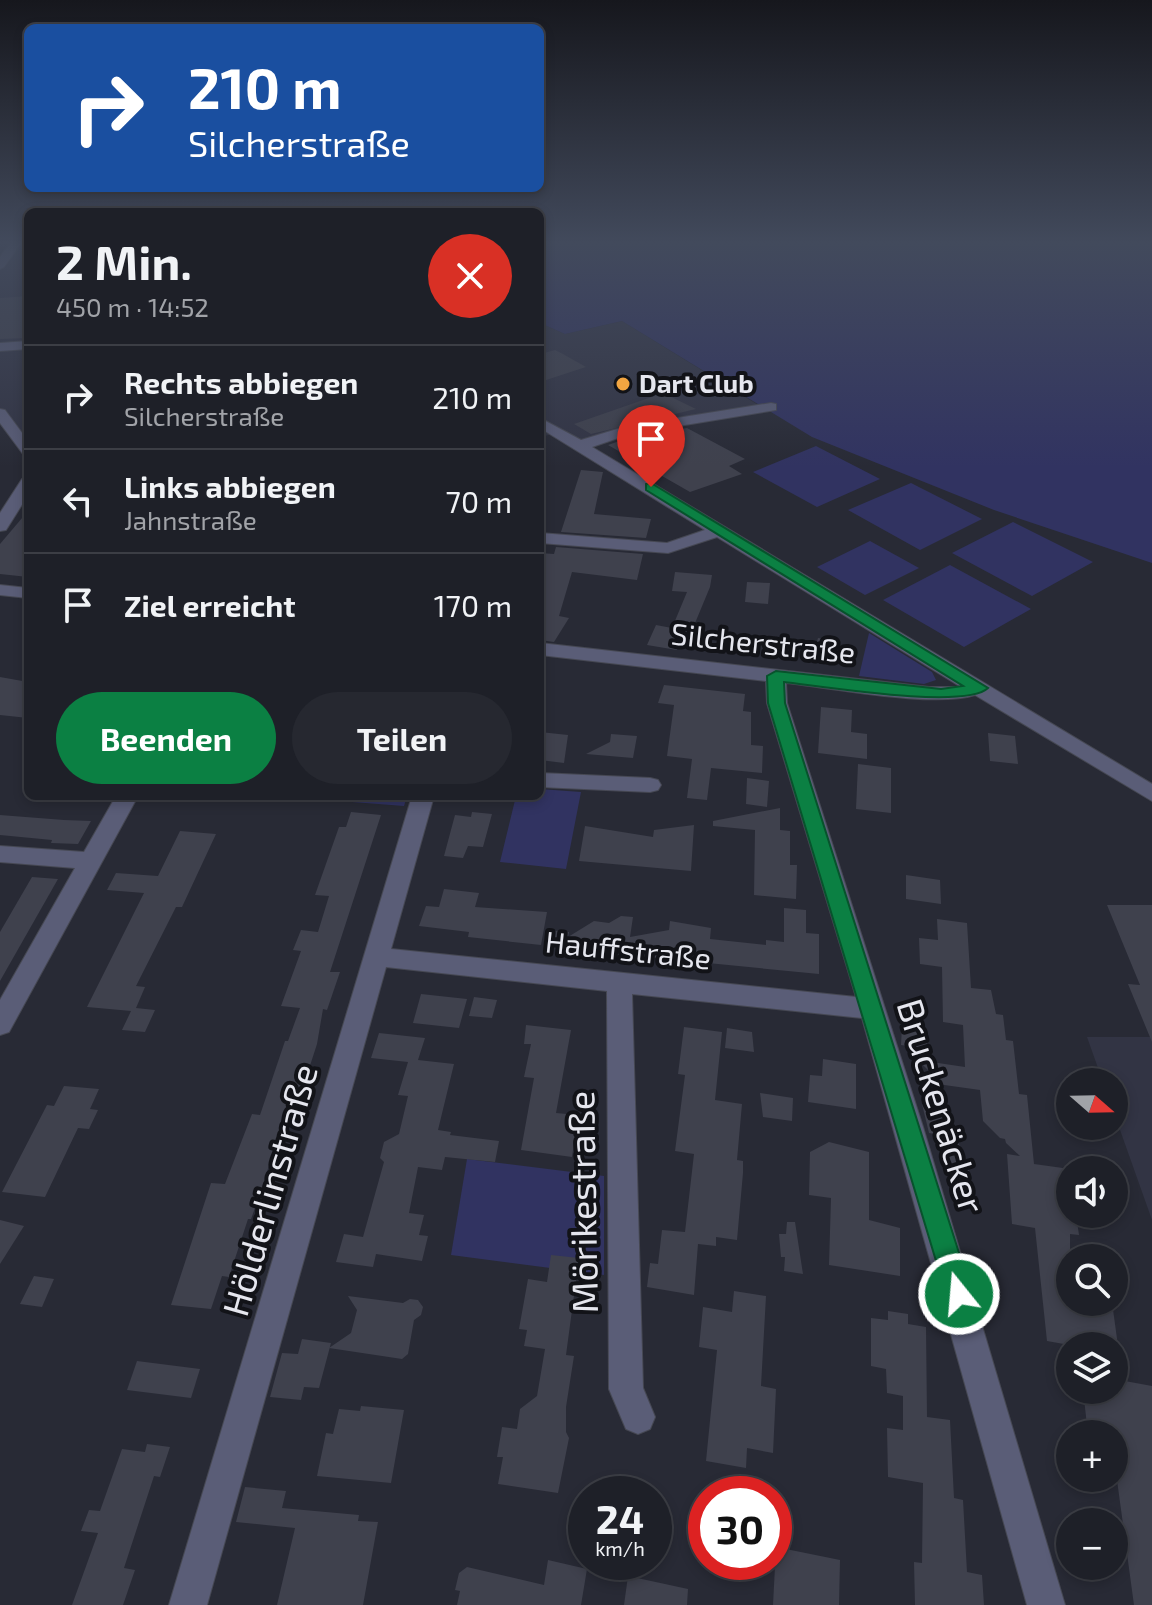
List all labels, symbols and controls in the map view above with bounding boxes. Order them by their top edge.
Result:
text: 210 m [188,53,342,120]
icon: right [56,56,160,160]
text: Silcherstraße [188,121,410,164]
text: 2 Min. [56,232,192,290]
button: close [428,234,512,318]
text: 450 m · 14:52 [56,291,209,322]
text: Rechts abbiegen [124,364,358,400]
place label: Dart Club [639,367,754,398]
icon: right [56,375,100,419]
marker: Dart Club [614,375,632,393]
text: 210 m [432,379,512,415]
text: Silcherstraße [124,400,284,431]
pin [617,405,685,487]
icon: arrive [629,417,673,461]
text: Links abbiegen [124,468,336,504]
icon: left [56,479,100,523]
text: 70 m [446,483,512,519]
text: Jahnstraße [124,504,257,535]
icon: arrive [56,583,100,627]
text: Ziel erreicht [124,587,296,623]
text: 170 m [434,587,512,623]
street label: Silcherstraße [669,614,857,670]
button: Beenden [56,692,276,784]
button: Teilen [292,692,512,784]
street label: Hauffstraße [544,922,713,976]
street label: Bruckenäcker [889,993,995,1218]
street label: Hölderlinstraße [212,1059,325,1320]
north arrow [1056,1068,1128,1140]
map controls [1056,1068,1128,1580]
street label: Mörikestraße [558,1090,605,1314]
button: sound [1056,1156,1128,1228]
button: search [1056,1244,1128,1316]
position arrow [917,1252,1001,1336]
button: layers [1056,1332,1128,1404]
button: + [1056,1420,1128,1492]
speed limit sign: 30 [688,1476,792,1580]
text: 24 [596,1494,644,1542]
button: − [1056,1508,1128,1580]
text: km/h [595,1536,645,1560]

